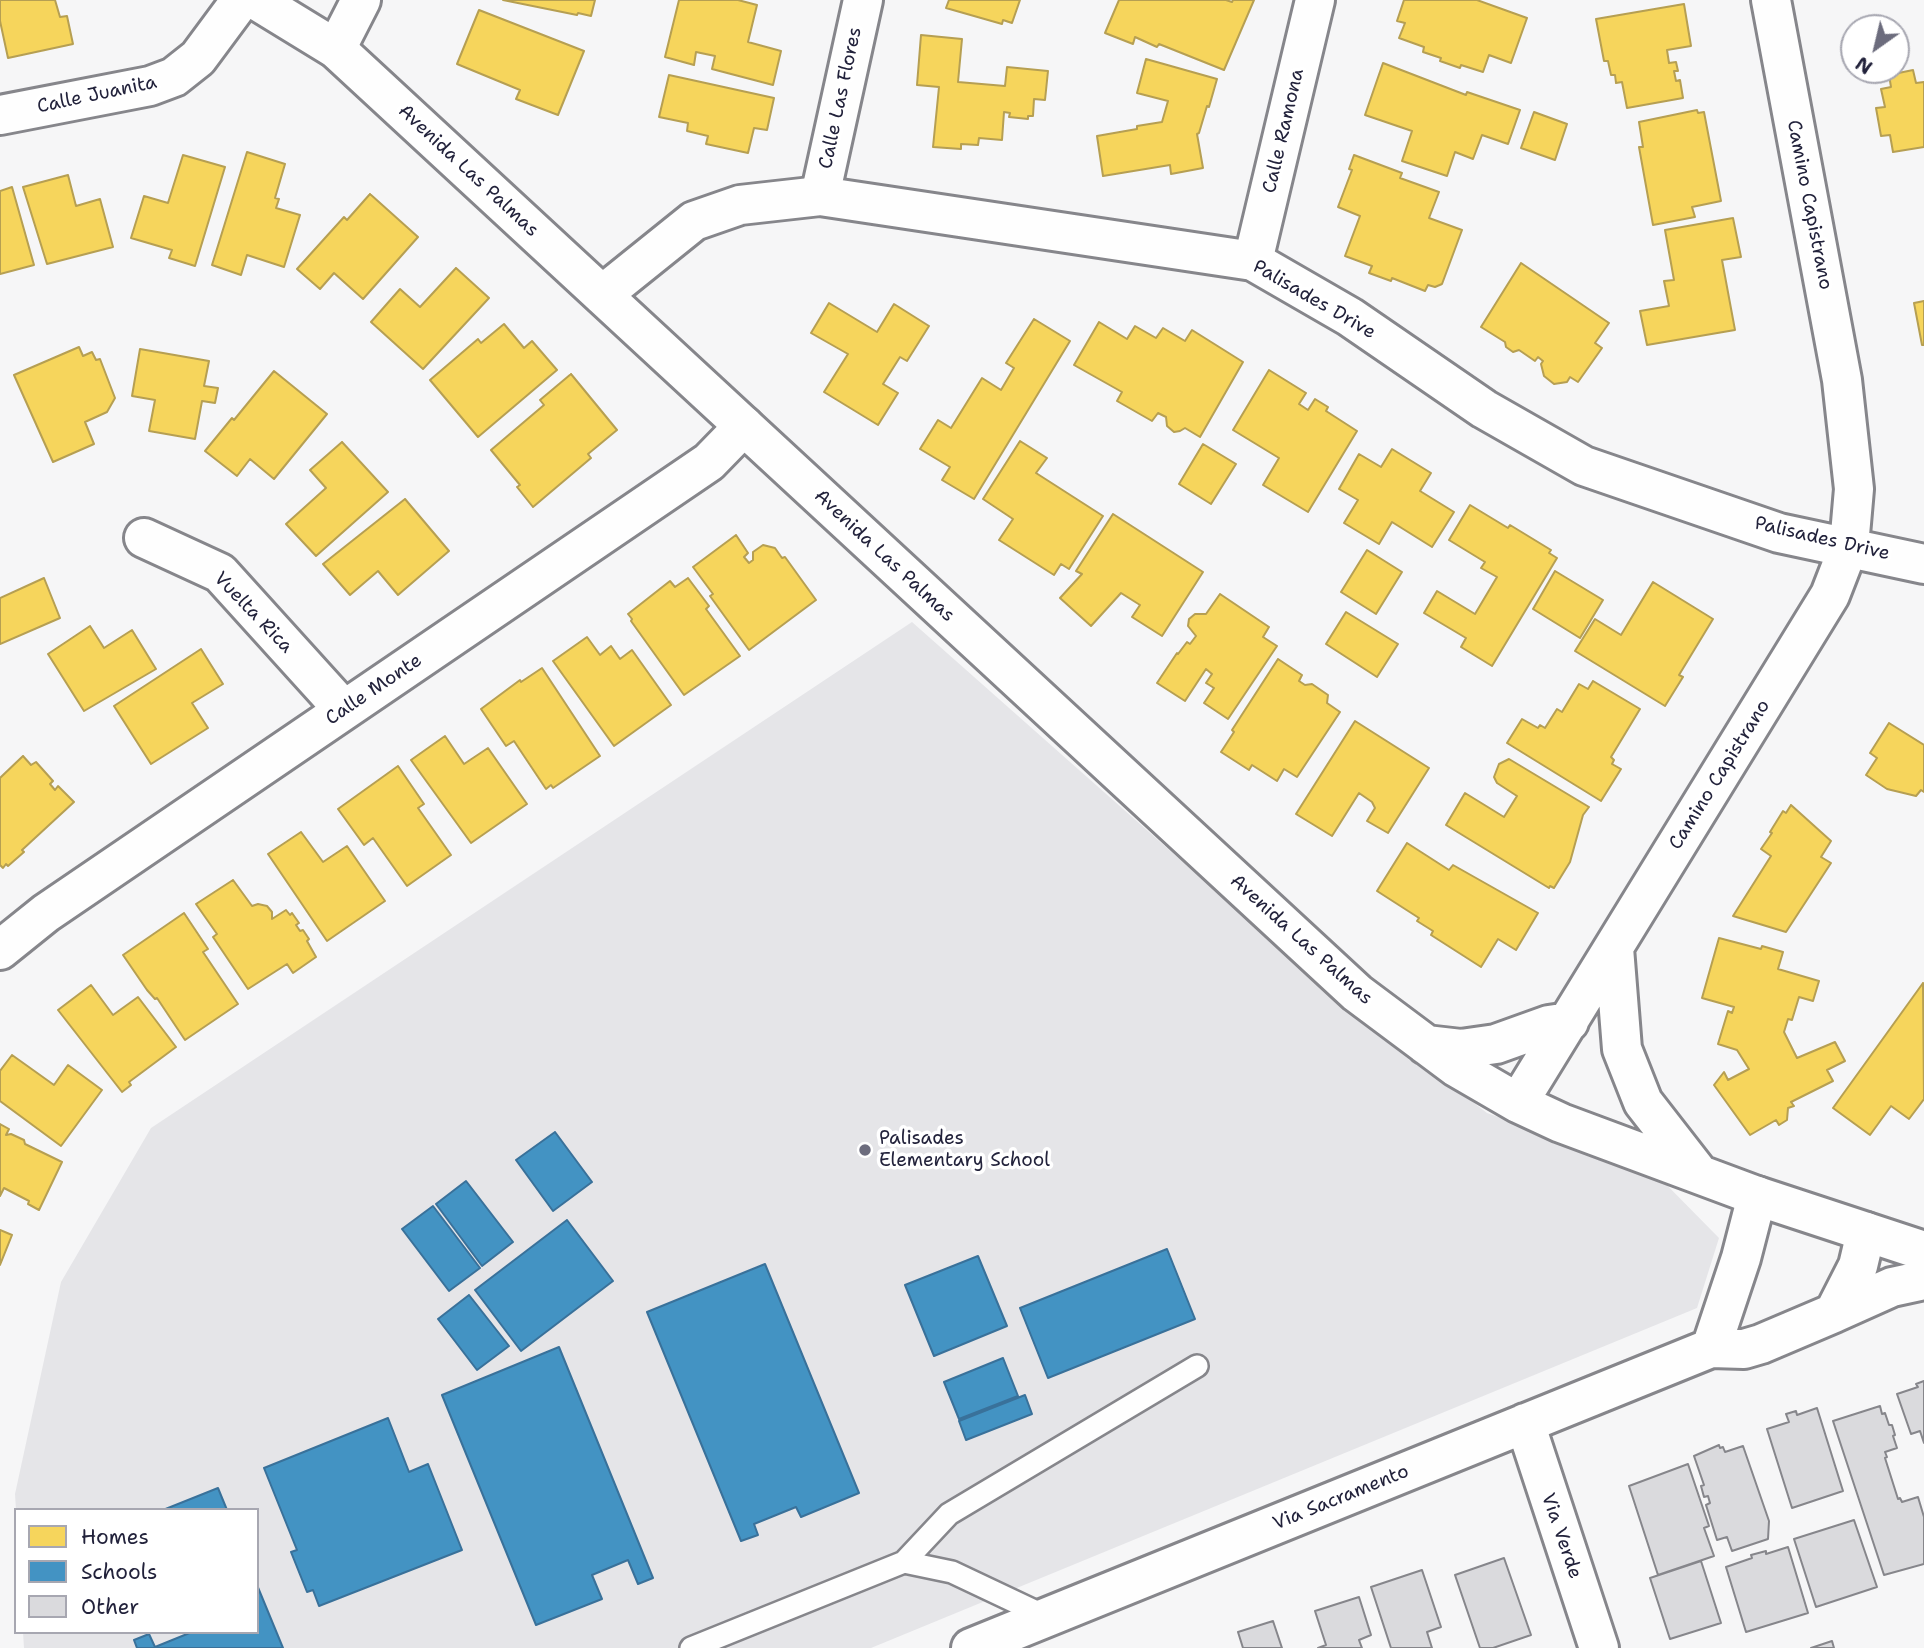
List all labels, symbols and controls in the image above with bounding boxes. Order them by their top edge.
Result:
north arrow [1840,14,1910,84]
street label: Calle Las Flores [815,25,867,171]
text: N [1851,51,1877,80]
street label: Calle Ramona [1259,66,1309,196]
street label: Calle Juanita [35,71,159,119]
street label: Avenida Las Palmas [393,100,543,242]
street label: Camino Capistrano [1781,118,1837,292]
street label: Palisades Drive [1249,256,1379,344]
street label: Avenida Las Palmas [809,485,959,627]
street label: Palisades Drive [1752,512,1892,566]
street label: Vuelta Rica [209,568,297,658]
street label: Calle Monte [322,649,426,731]
street label: Camino Capistrano [1665,696,1775,854]
street label: Avenida Las Palmas [1225,870,1377,1010]
place label: Palisades Elementary School [879,1128,1050,1172]
marker: Palisades Elementary School [857,1142,873,1158]
street label: Via Sacramento [1270,1460,1412,1536]
street label: Via Verde [1536,1490,1586,1582]
legend [14,1508,259,1634]
text: Homes [81,1523,149,1551]
text: Schools [81,1558,157,1586]
text: Other [81,1593,139,1621]

